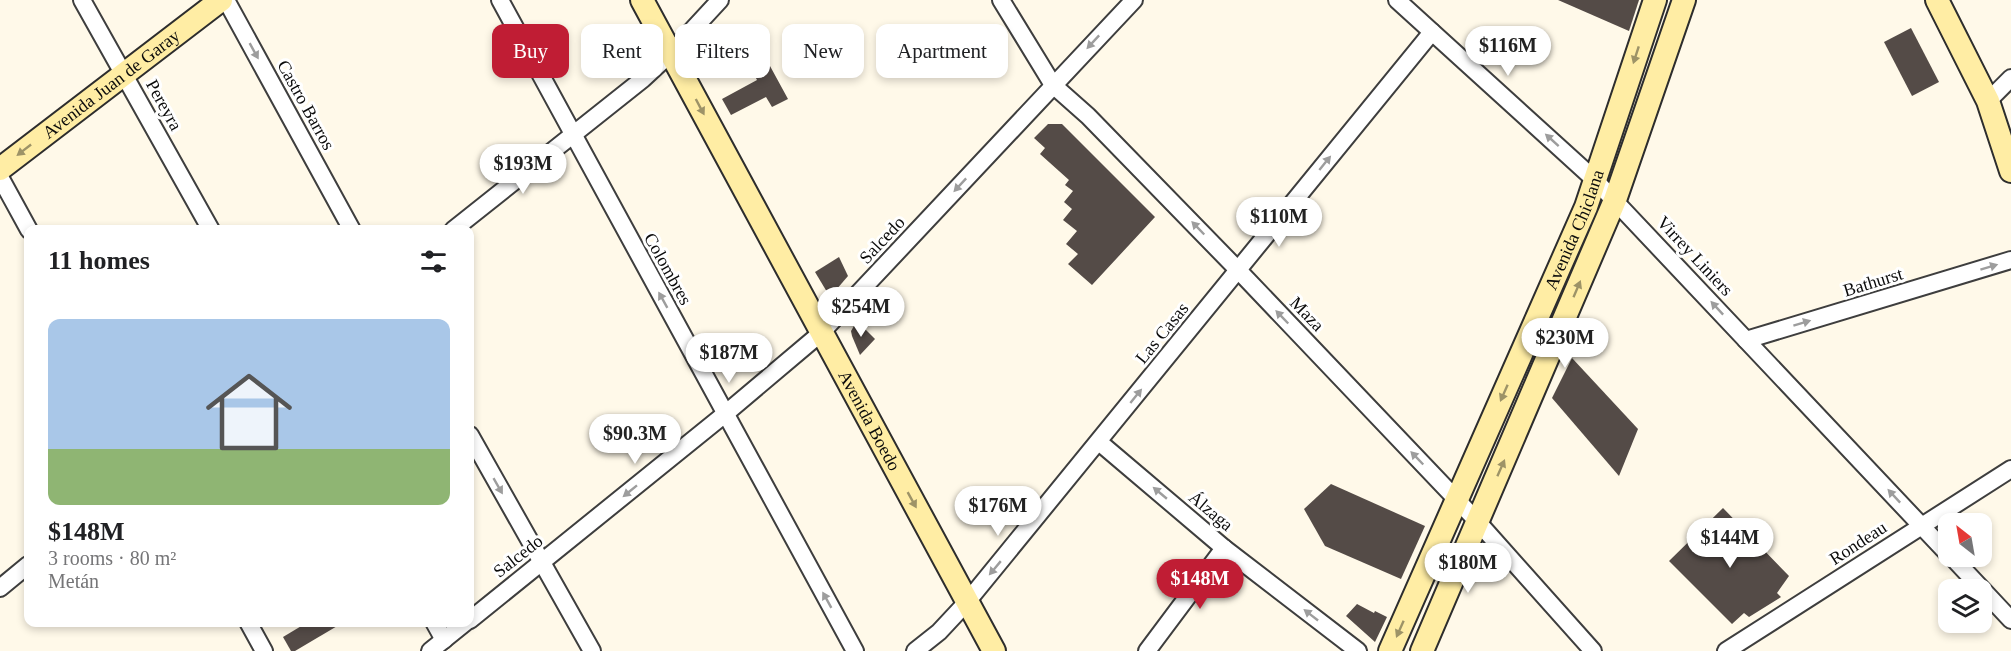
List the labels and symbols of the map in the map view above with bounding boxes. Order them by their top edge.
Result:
street label: Avenida Juan de Garay [39,25,184,143]
pin: $116M [1466,26,1550,77]
one-way arrow [1087,35,1101,49]
one-way arrow [249,43,259,60]
one-way arrow [1631,47,1641,65]
street label: Castro Barros [273,57,339,153]
street label: Pereyra [142,76,186,134]
one-way arrow [694,98,704,116]
one-way arrow [1544,133,1559,147]
one-way arrow [17,144,32,156]
pin: $193M [481,144,565,195]
one-way arrow [1319,156,1331,171]
street label: Avenida Chiclana [1541,167,1608,293]
one-way arrow [953,177,967,192]
pin: $110M [1237,197,1321,248]
street label: Salcedo [855,212,909,268]
street label: Virrey Liniers [1653,212,1737,300]
one-way arrow [1191,222,1205,236]
street label: Colombres [640,230,696,308]
one-way arrow [1980,262,1998,271]
street label: Bathurst [1841,264,1905,300]
one-way arrow [1573,280,1582,297]
pin: $254M [819,287,903,338]
one-way arrow [658,291,668,308]
street label: Maza [1286,293,1328,335]
street label: Las Casas [1131,299,1193,367]
one-way arrow [1710,301,1724,316]
one-way arrow [1276,310,1290,324]
pin: $230M [1523,318,1607,369]
one-way arrow [1793,318,1811,327]
pin: $187M [687,333,771,384]
street label: Avenida Boedo [834,367,905,474]
one-way arrow [1499,385,1509,403]
one-way arrow [1130,388,1143,404]
pin: $90.3M [586,414,684,465]
one-way arrow [1411,451,1424,466]
one-way arrow [1496,459,1505,476]
one-way arrow [493,477,503,494]
one-way arrow [623,484,638,497]
pin: $176M [956,486,1040,537]
street label: Álzaga [1185,486,1238,535]
one-way arrow [1153,487,1168,500]
one-way arrow [1888,489,1901,504]
one-way arrow [907,492,917,509]
north arrow [1938,513,1992,567]
street label: Rondeau [1826,517,1890,569]
pin: $144M [1688,518,1772,569]
street label: Salcedo [489,531,547,581]
pin: $180M [1426,543,1510,594]
pin: $148M [1158,559,1242,610]
one-way arrow [989,560,1002,575]
one-way arrow [822,591,832,608]
one-way arrow [1304,610,1319,622]
one-way arrow [1395,621,1405,639]

